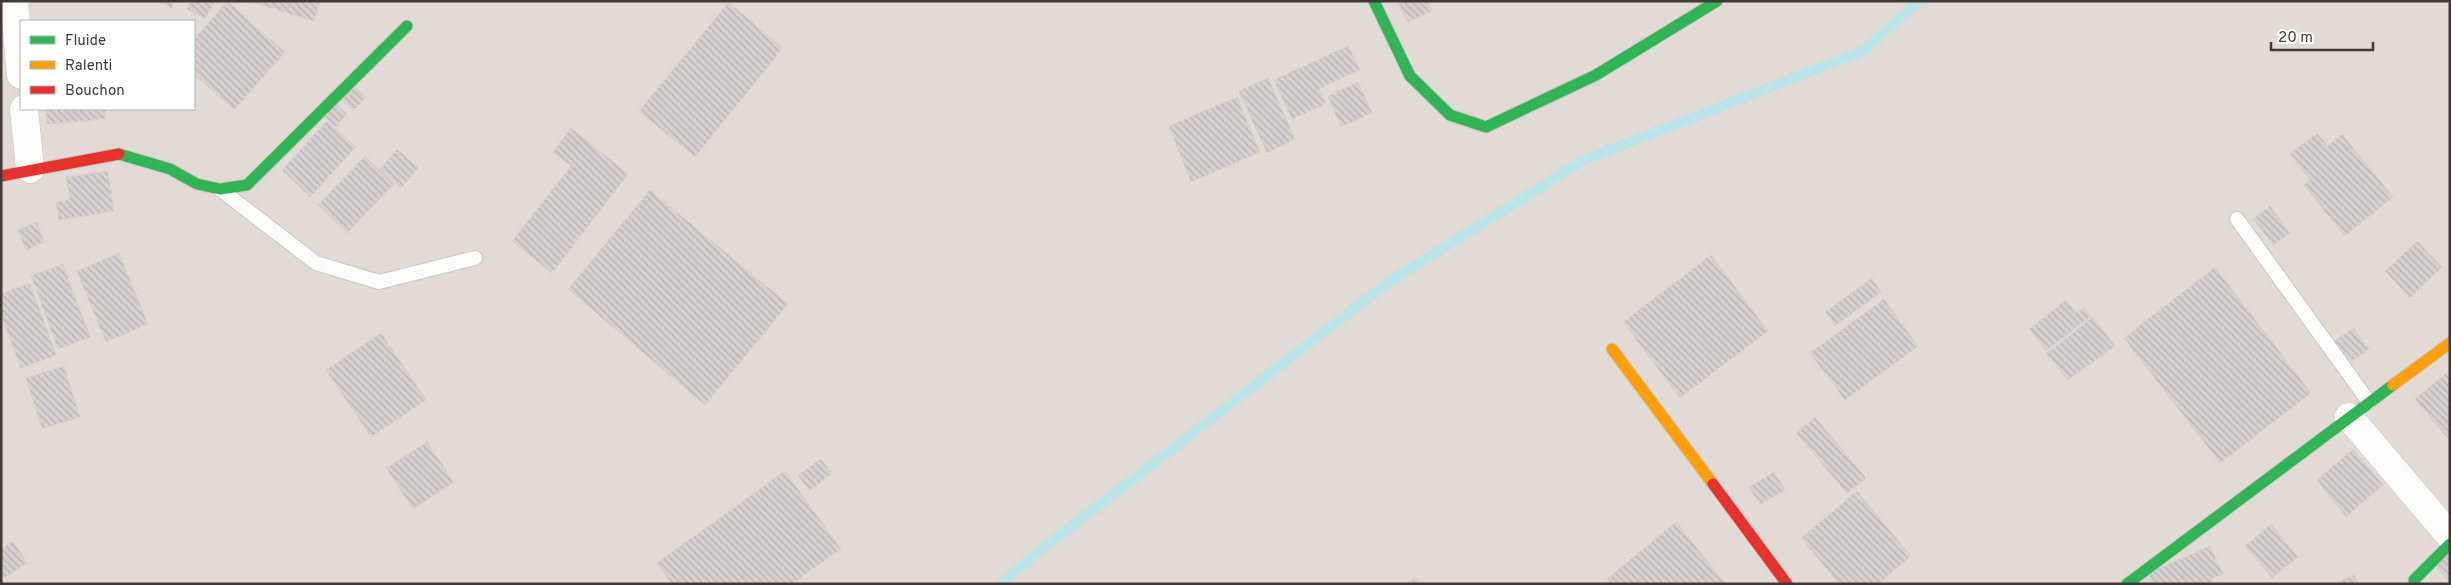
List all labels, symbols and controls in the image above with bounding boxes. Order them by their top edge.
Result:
legend [20,20,195,110]
scale bar [2271,20,2374,52]
text: 20 m [2278,29,2313,48]
text: Fluide [65,32,106,51]
text: Ralenti [65,57,112,76]
text: Bouchon [65,82,125,101]

